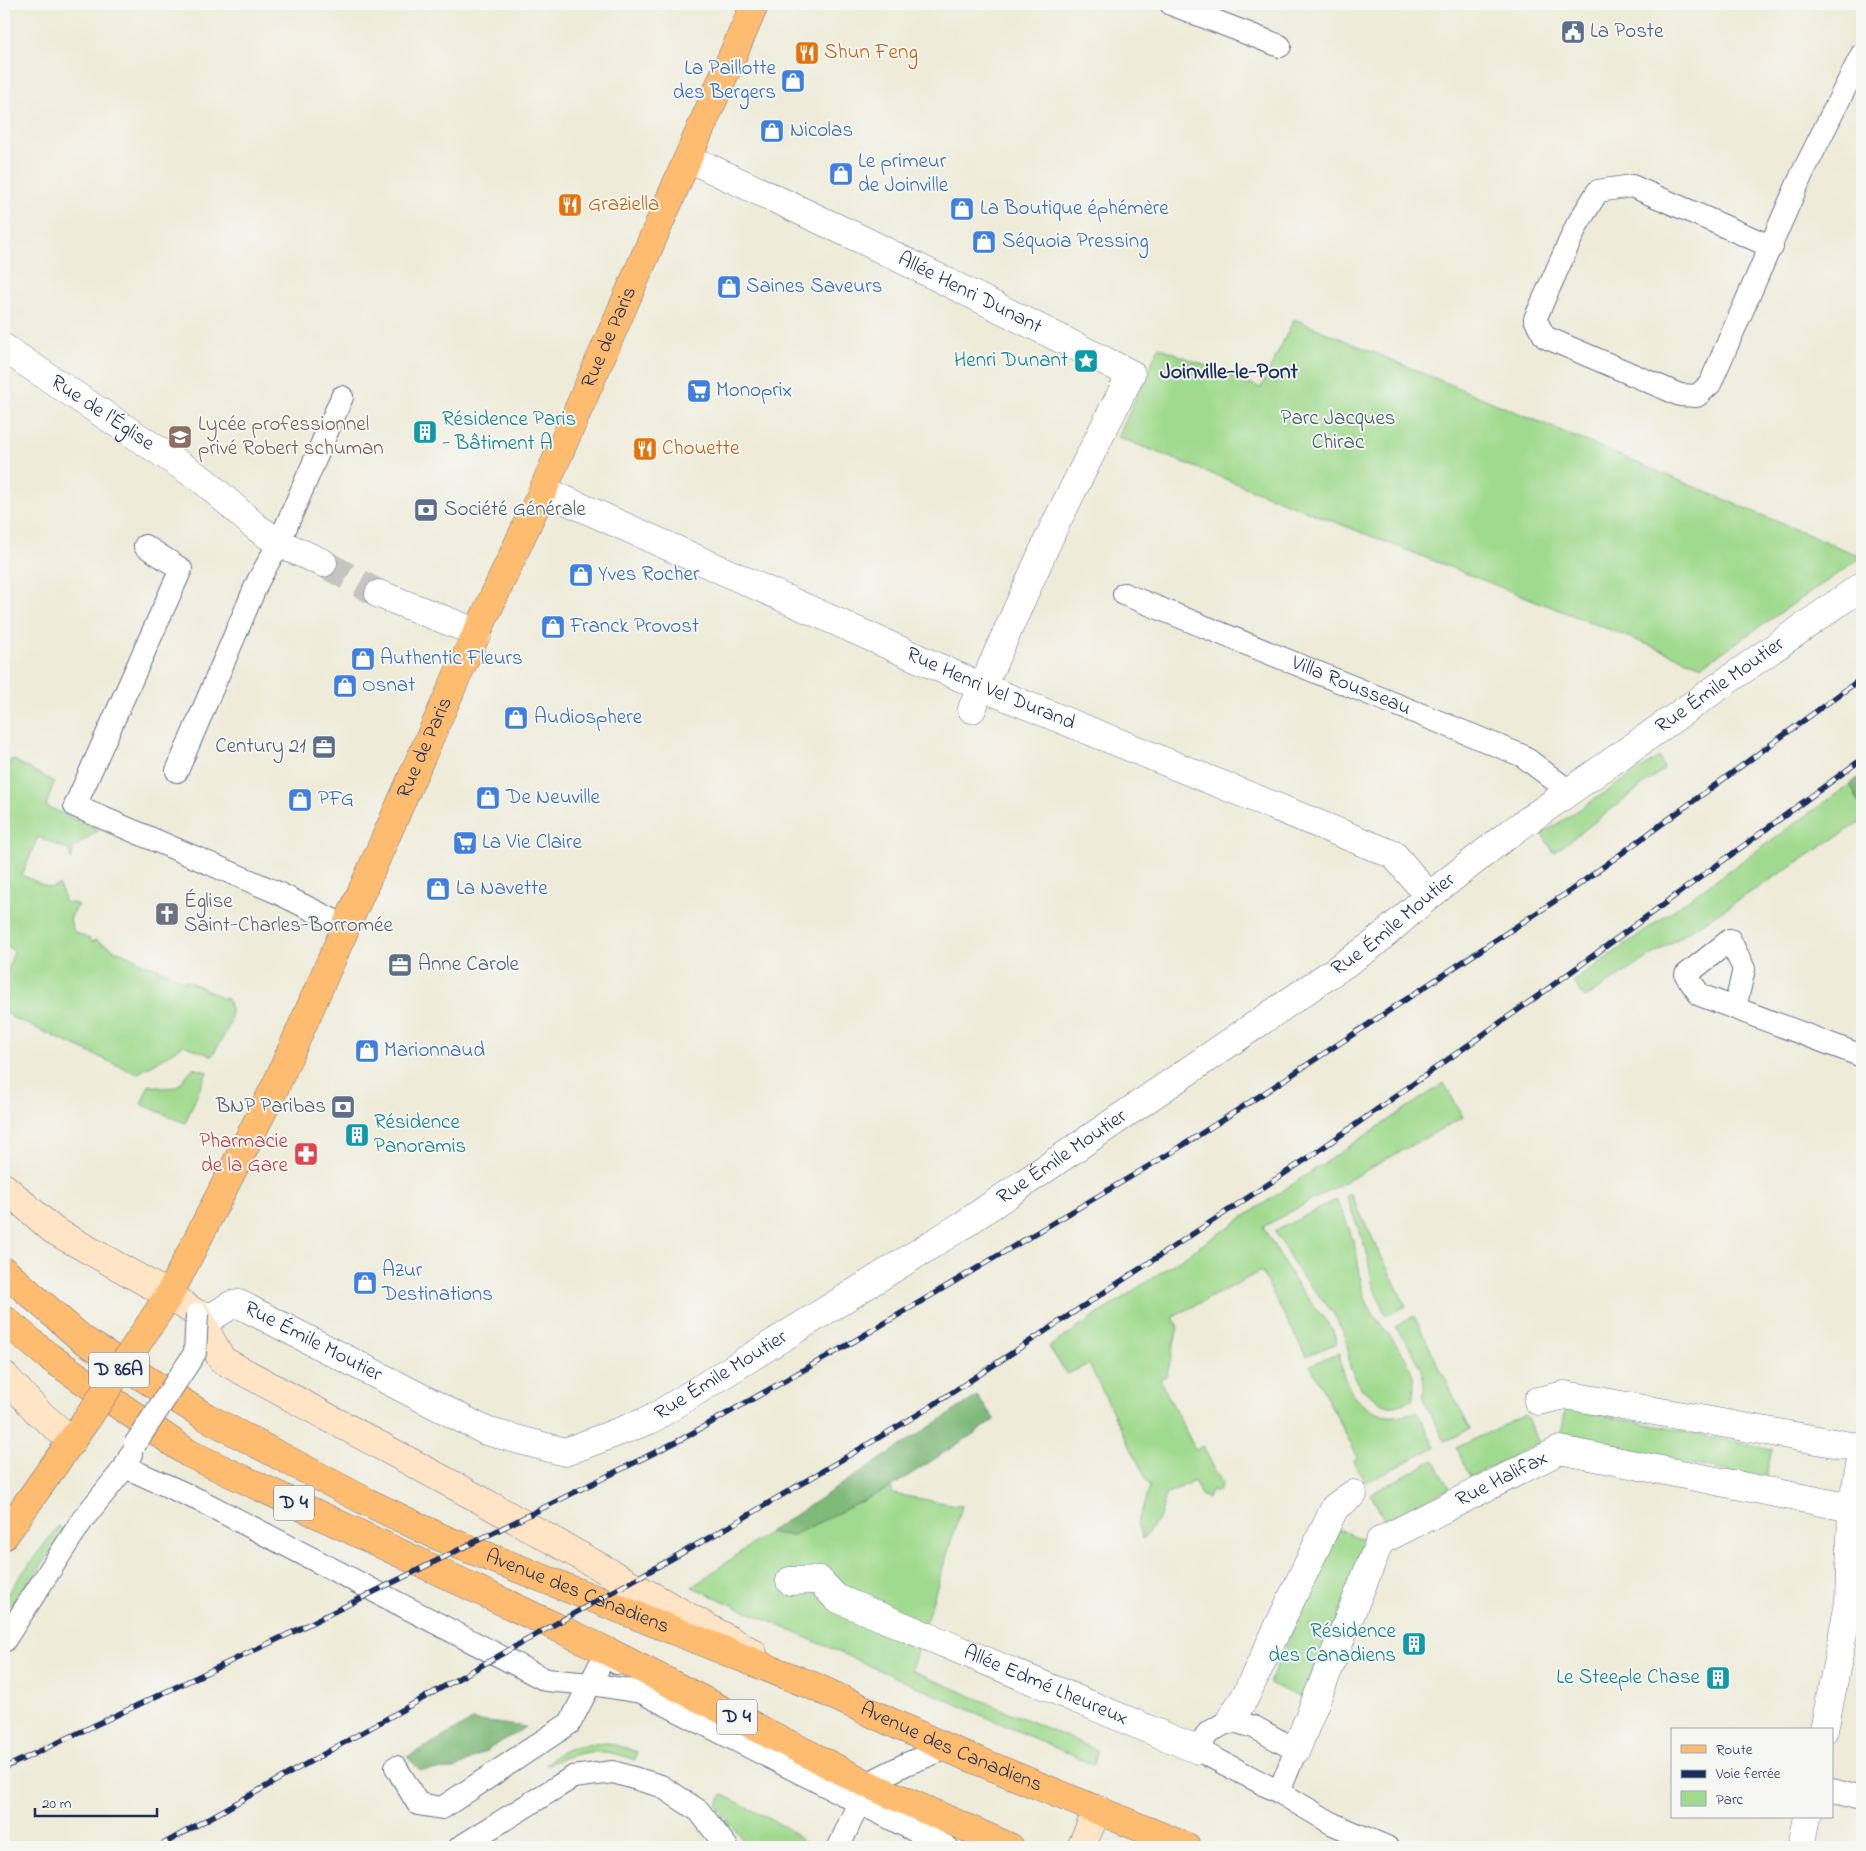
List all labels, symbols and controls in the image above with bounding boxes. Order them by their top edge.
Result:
place label: La Poste [1590,17,1664,47]
public building icon: La Poste [1560,19,1586,45]
place label: Shun Feng [824,38,918,70]
restaurant icon: Shun Feng [794,40,820,66]
place label: La Paillotte des Bergers [673,54,777,110]
shop icon: La Paillotte des Bergers [780,68,806,94]
place label: Nicolas [790,116,853,146]
shop icon: Nicolas [759,118,785,144]
place label: Le primeur de Joinville [858,147,949,201]
shop icon: Le primeur de Joinville [828,161,854,187]
place label: Graziella [588,190,659,220]
restaurant icon: Graziella [557,192,583,218]
place label: La Boutique éphémère [980,194,1169,224]
shop icon: La Boutique éphémère [949,196,975,222]
place label: Séquoia Pressing [1002,227,1149,259]
shop icon: Séquoia Pressing [971,229,997,255]
street label: Allée Henri Dunant [892,245,1047,342]
place label: Saines Saveurs [746,272,882,302]
shop icon: Saines Saveurs [716,274,742,300]
street label: Rue de Paris [574,282,645,393]
place label: Henri Dunant [954,346,1068,376]
place icon: Henri Dunant [1073,348,1099,374]
district label: Joinville-le-Pont [1160,357,1299,389]
street label: Rue de l'Église [44,368,161,459]
place label: Monoprix [716,376,792,406]
supermarket icon: Monoprix [686,378,712,404]
park label: Parc Jacques Chirac [1280,404,1396,458]
place label: Résidence Paris - Bâtiment A [442,405,576,459]
place label: Lycée professionnel privé Robert schuman [198,410,384,464]
building icon: Résidence Paris - Bâtiment A [412,419,438,445]
school or university icon: Lycée professionnel privé Robert schuman [167,424,193,450]
place label: Chouette [662,434,740,464]
restaurant icon: Chouette [632,436,658,462]
place label: Société Générale [444,495,586,525]
bank icon: Société Générale [413,497,439,523]
place label: Yves Rocher [598,560,700,590]
shop icon: Yves Rocher [568,562,594,588]
place label: Franck Provost [569,612,699,642]
shop icon: Franck Provost [540,614,566,640]
street label: Rue Émile Moutier [1649,630,1791,742]
street label: Rue Henri Vel Durand [901,640,1080,739]
place label: Authentic Fleurs [380,644,523,674]
shop icon: Authentic Fleurs [350,646,376,672]
street label: Villa Rousseau [1286,648,1416,724]
place label: Osnat [362,671,415,701]
shop icon: Osnat [332,673,358,699]
street label: Rue de Paris [390,692,461,803]
place label: Audiosphere [534,703,643,733]
shop icon: Audiosphere [503,705,529,731]
place label: Century 21 [215,732,306,764]
office icon: Century 21 [311,734,337,760]
place label: De Neuville [505,783,601,813]
place label: PFG [318,785,354,815]
shop icon: De Neuville [475,785,501,811]
shop icon: PFG [287,787,313,813]
place label: La Vie Claire [482,828,582,858]
supermarket icon: La Vie Claire [452,830,478,856]
street label: Rue Émile Moutier [1325,865,1462,984]
place label: La Navette [456,874,548,904]
shop icon: La Navette [425,876,451,902]
place label: Église Saint-Charles-Borromée [184,887,393,941]
church icon: Église Saint-Charles-Borromée [154,901,180,927]
place label: Anne Carole [418,950,519,980]
office icon: Anne Carole [387,952,413,978]
place label: Marionnaud [384,1036,485,1066]
shop icon: Marionnaud [354,1038,380,1064]
place label: BNP Paribas [215,1092,326,1122]
bank icon: BNP Paribas [330,1094,356,1120]
street label: Rue Émile Moutier [991,1102,1134,1212]
place label: Résidence Panoramis [374,1108,466,1162]
building icon: Résidence Panoramis [344,1122,370,1148]
place label: Pharmacie de la Gare [199,1127,289,1181]
pharmacy icon: Pharmacie de la Gare [293,1141,319,1167]
place label: Azur Destinations [381,1256,493,1310]
shop icon: Azur Destinations [352,1270,378,1296]
street label: Rue Émile Moutier [239,1294,388,1390]
street label: Rue Émile Moutier [649,1323,794,1428]
road number: D 86A [89,1352,149,1388]
street label: Rue Halifax [1451,1443,1553,1515]
road number: D 4 [274,1486,314,1520]
street label: Avenue des Canadiens [481,1542,674,1642]
place label: Résidence des Canadiens [1268,1617,1397,1671]
building icon: Résidence des Canadiens [1401,1631,1427,1657]
street label: Allée Edmé Lheureux [959,1638,1132,1734]
place label: Le Steeple Chase [1556,1663,1701,1693]
building icon: Le Steeple Chase [1705,1665,1731,1691]
street label: Avenue des Canadiens [855,1695,1047,1801]
road number: D 4 [717,1700,757,1734]
legend [1671,1728,1834,1818]
text: Route [1716,1739,1753,1761]
text: Voie ferrée [1715,1763,1781,1785]
scale bar [35,1786,158,1818]
text: Parc [1716,1789,1744,1811]
text: 20 m [42,1793,72,1815]

